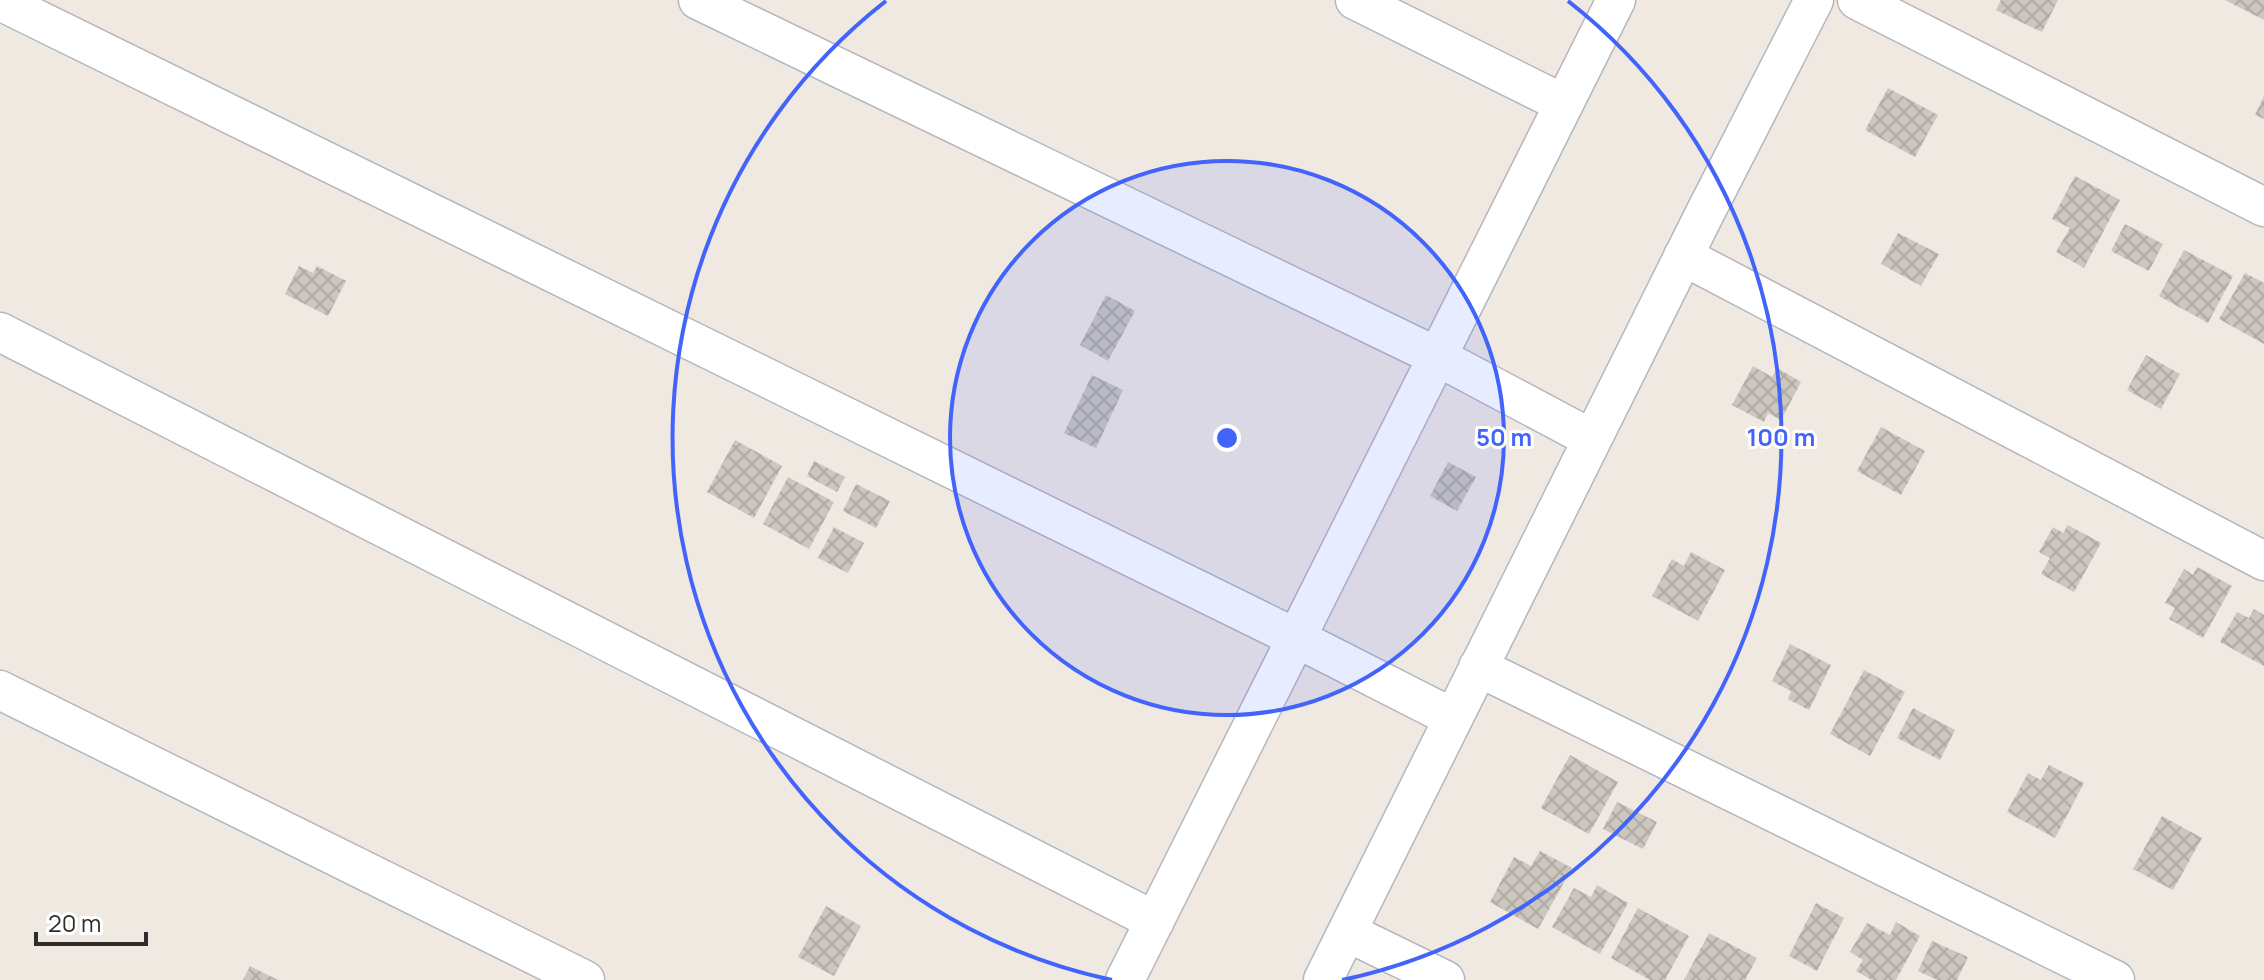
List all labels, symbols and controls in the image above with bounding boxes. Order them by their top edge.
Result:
text: 50 m [1476,420,1532,453]
text: 100 m [1747,420,1815,453]
centre of rings [1213,424,1241,452]
scale bar [36,896,146,946]
text: 20 m [48,906,101,939]

